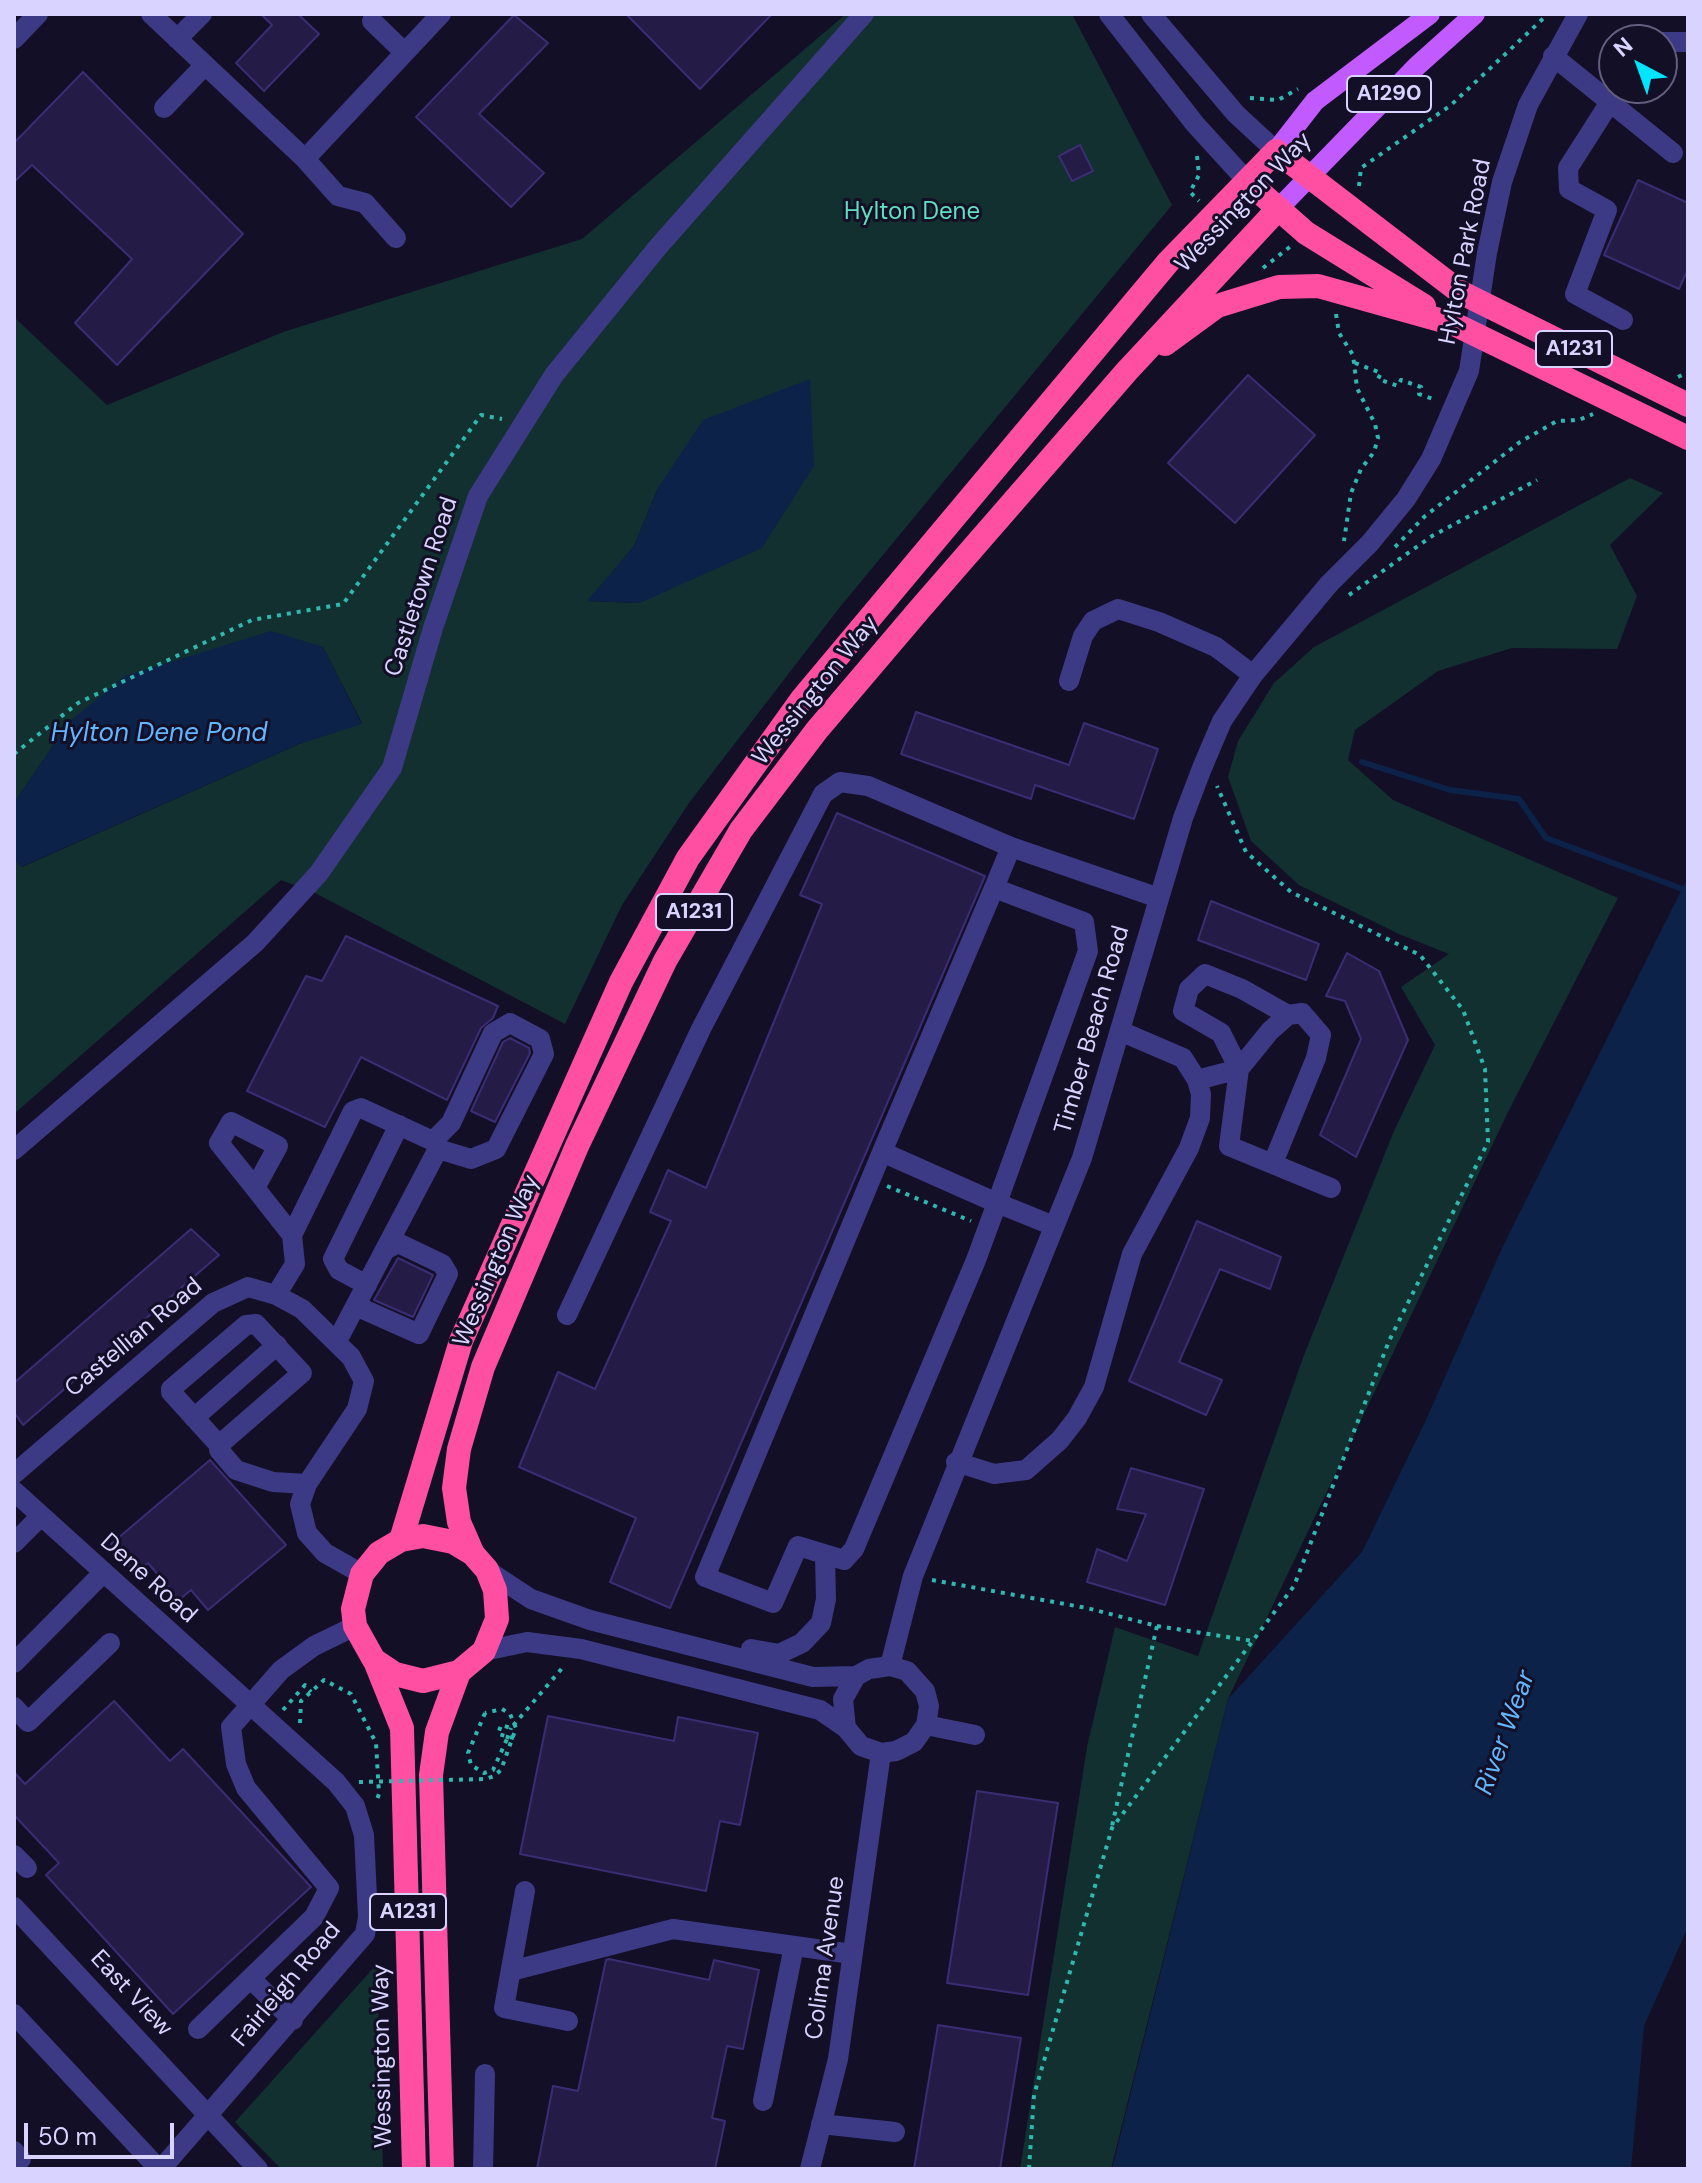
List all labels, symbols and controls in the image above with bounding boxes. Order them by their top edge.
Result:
north arrow [1598,24,1678,104]
text: N [1608,31,1639,63]
road number: A1290 [1347,76,1431,112]
street label: Wessington Way [1170,127,1318,279]
street label: Hylton Park Road [1434,157,1498,347]
park label: Hylton Dene [844,199,980,227]
road number: A1231 [1536,331,1612,367]
street label: Castletown Road [379,494,465,680]
street label: Wessington Way [747,610,885,772]
water label: Hylton Dene Pond [51,718,267,750]
road number: A1231 [656,894,732,930]
street label: Timber Beach Road [1049,922,1137,1138]
street label: Wessington Way [448,1171,546,1351]
street label: Castellian Road [60,1272,208,1404]
street label: Dene Road [94,1528,202,1630]
water label: River Wear [1469,1667,1543,1799]
street label: Colima Avenue [800,1874,852,2042]
road number: A1231 [370,1894,446,1930]
street label: Fairleigh Road [227,1917,347,2053]
street label: East View [84,1945,178,2043]
street label: Wessington Way [367,1964,399,2148]
scale bar [28,2107,178,2157]
text: 50 m [38,2121,97,2152]

